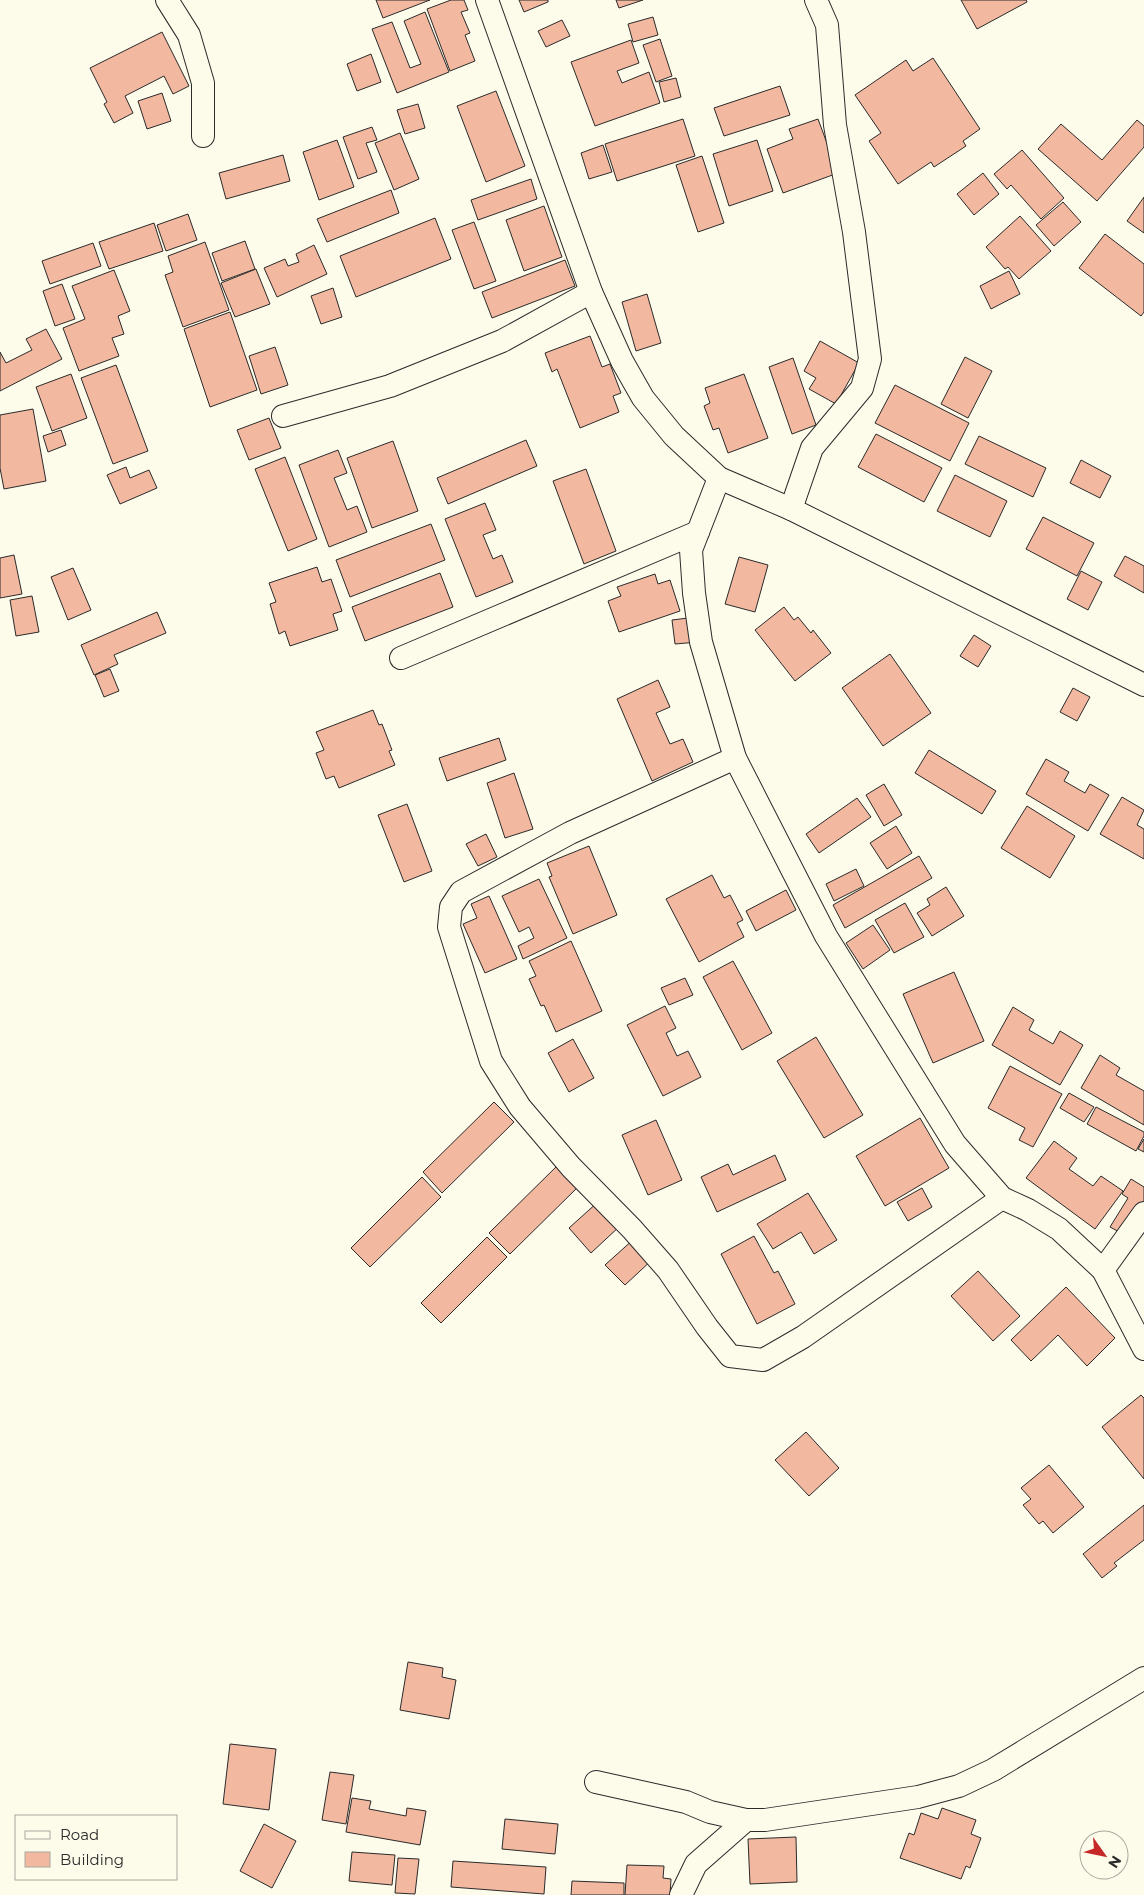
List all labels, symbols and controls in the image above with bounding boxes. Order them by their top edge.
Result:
legend [15,1815,178,1880]
text: Road [60,1825,99,1844]
north arrow [1079,1830,1129,1880]
text: Building [60,1850,124,1869]
text: N [1104,1852,1126,1872]

